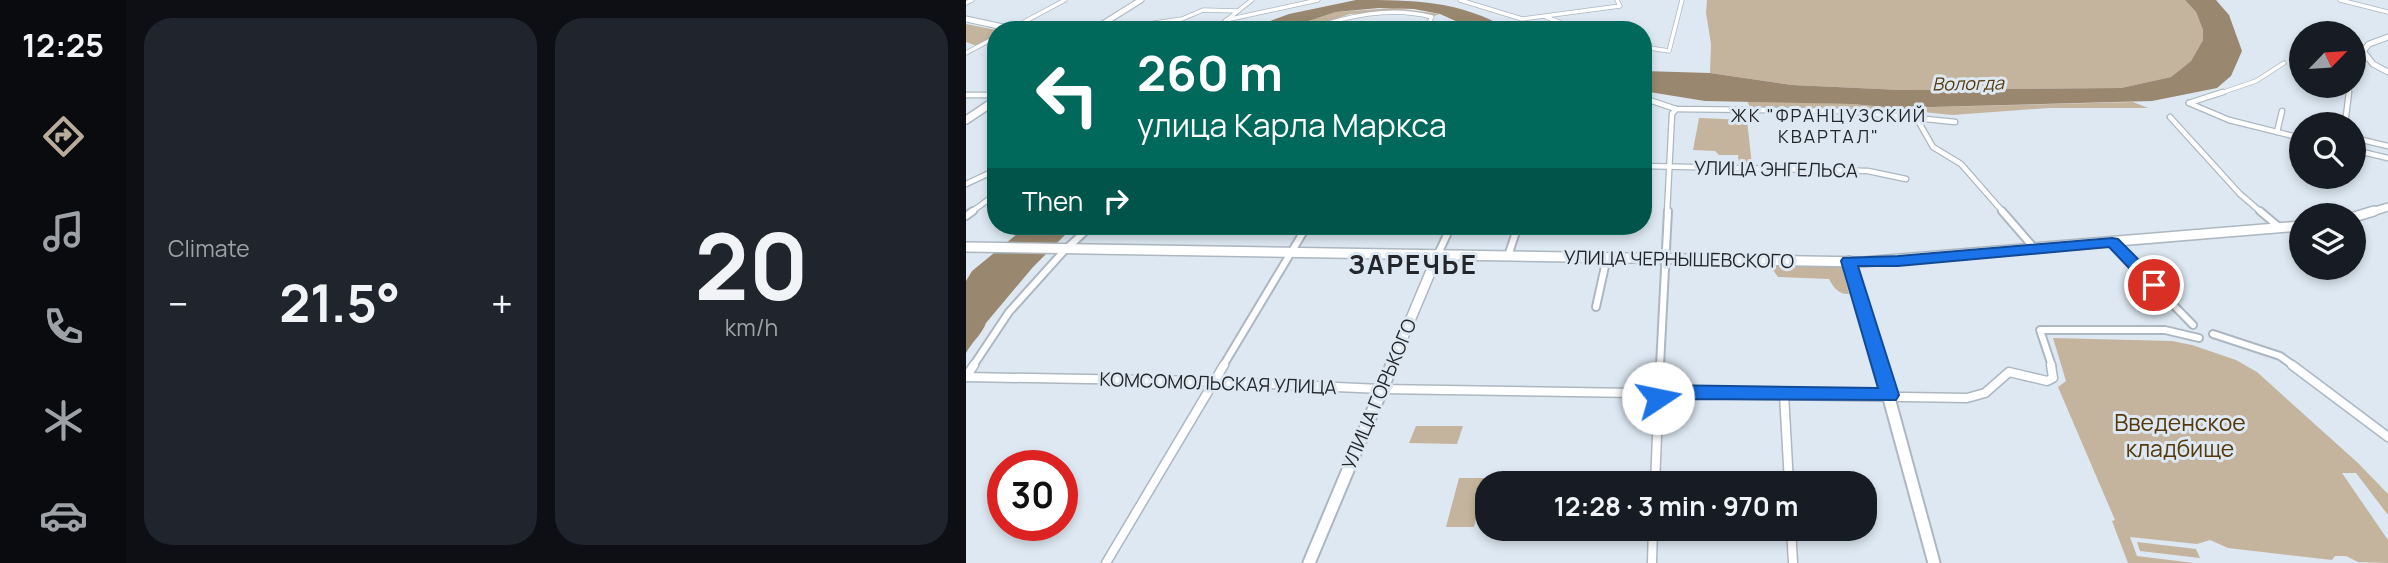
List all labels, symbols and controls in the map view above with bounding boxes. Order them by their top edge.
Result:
north arrow [2289,21,2366,98]
map controls [2289,21,2366,280]
text: 12:25 [22,23,104,67]
text: 260 m [1137,39,1283,106]
icon: left [1022,49,1113,140]
water label: Вологда [1932,70,2005,96]
text: улица Карла Маркса [1137,103,1447,147]
district label: ЖК "ФРАНЦУЗСКИЙ КВАРТАЛ" [1731,103,1927,148]
icon: directions [39,112,88,161]
button: search [2289,112,2366,189]
street label: УЛИЦА ЭНГЕЛЬСА [1694,155,1858,183]
icon: right [1097,182,1135,220]
text: Then [1022,183,1083,219]
text: 20 [694,203,809,327]
button: layers [2289,203,2366,280]
icon: music [39,207,88,256]
text: Climate [168,232,250,264]
street label: УЛИЦА ЧЕРНЫШЕВСКОГО [1564,244,1795,274]
district label: ЗАРЕЧЬЕ [1348,246,1478,282]
pin [2124,255,2184,315]
icon: arrive [2135,266,2173,304]
text: 21.5° [279,267,400,338]
text: − [168,277,189,329]
text: + [491,277,513,329]
icon: phone [39,302,88,351]
text: km/h [725,311,778,343]
street label: УЛИЦА ГОРЬКОГО [1335,314,1423,473]
position arrow [1621,361,1695,435]
street label: КОМСОМОЛЬСКАЯ УЛИЦА [1099,366,1337,400]
icon: climate [39,396,88,445]
park label: Введенское кладбище [2114,406,2246,464]
speed limit sign: 30 [987,450,1078,541]
text: 12:28 · 3 min · 970 m [1554,488,1798,524]
icon: car [39,491,88,540]

